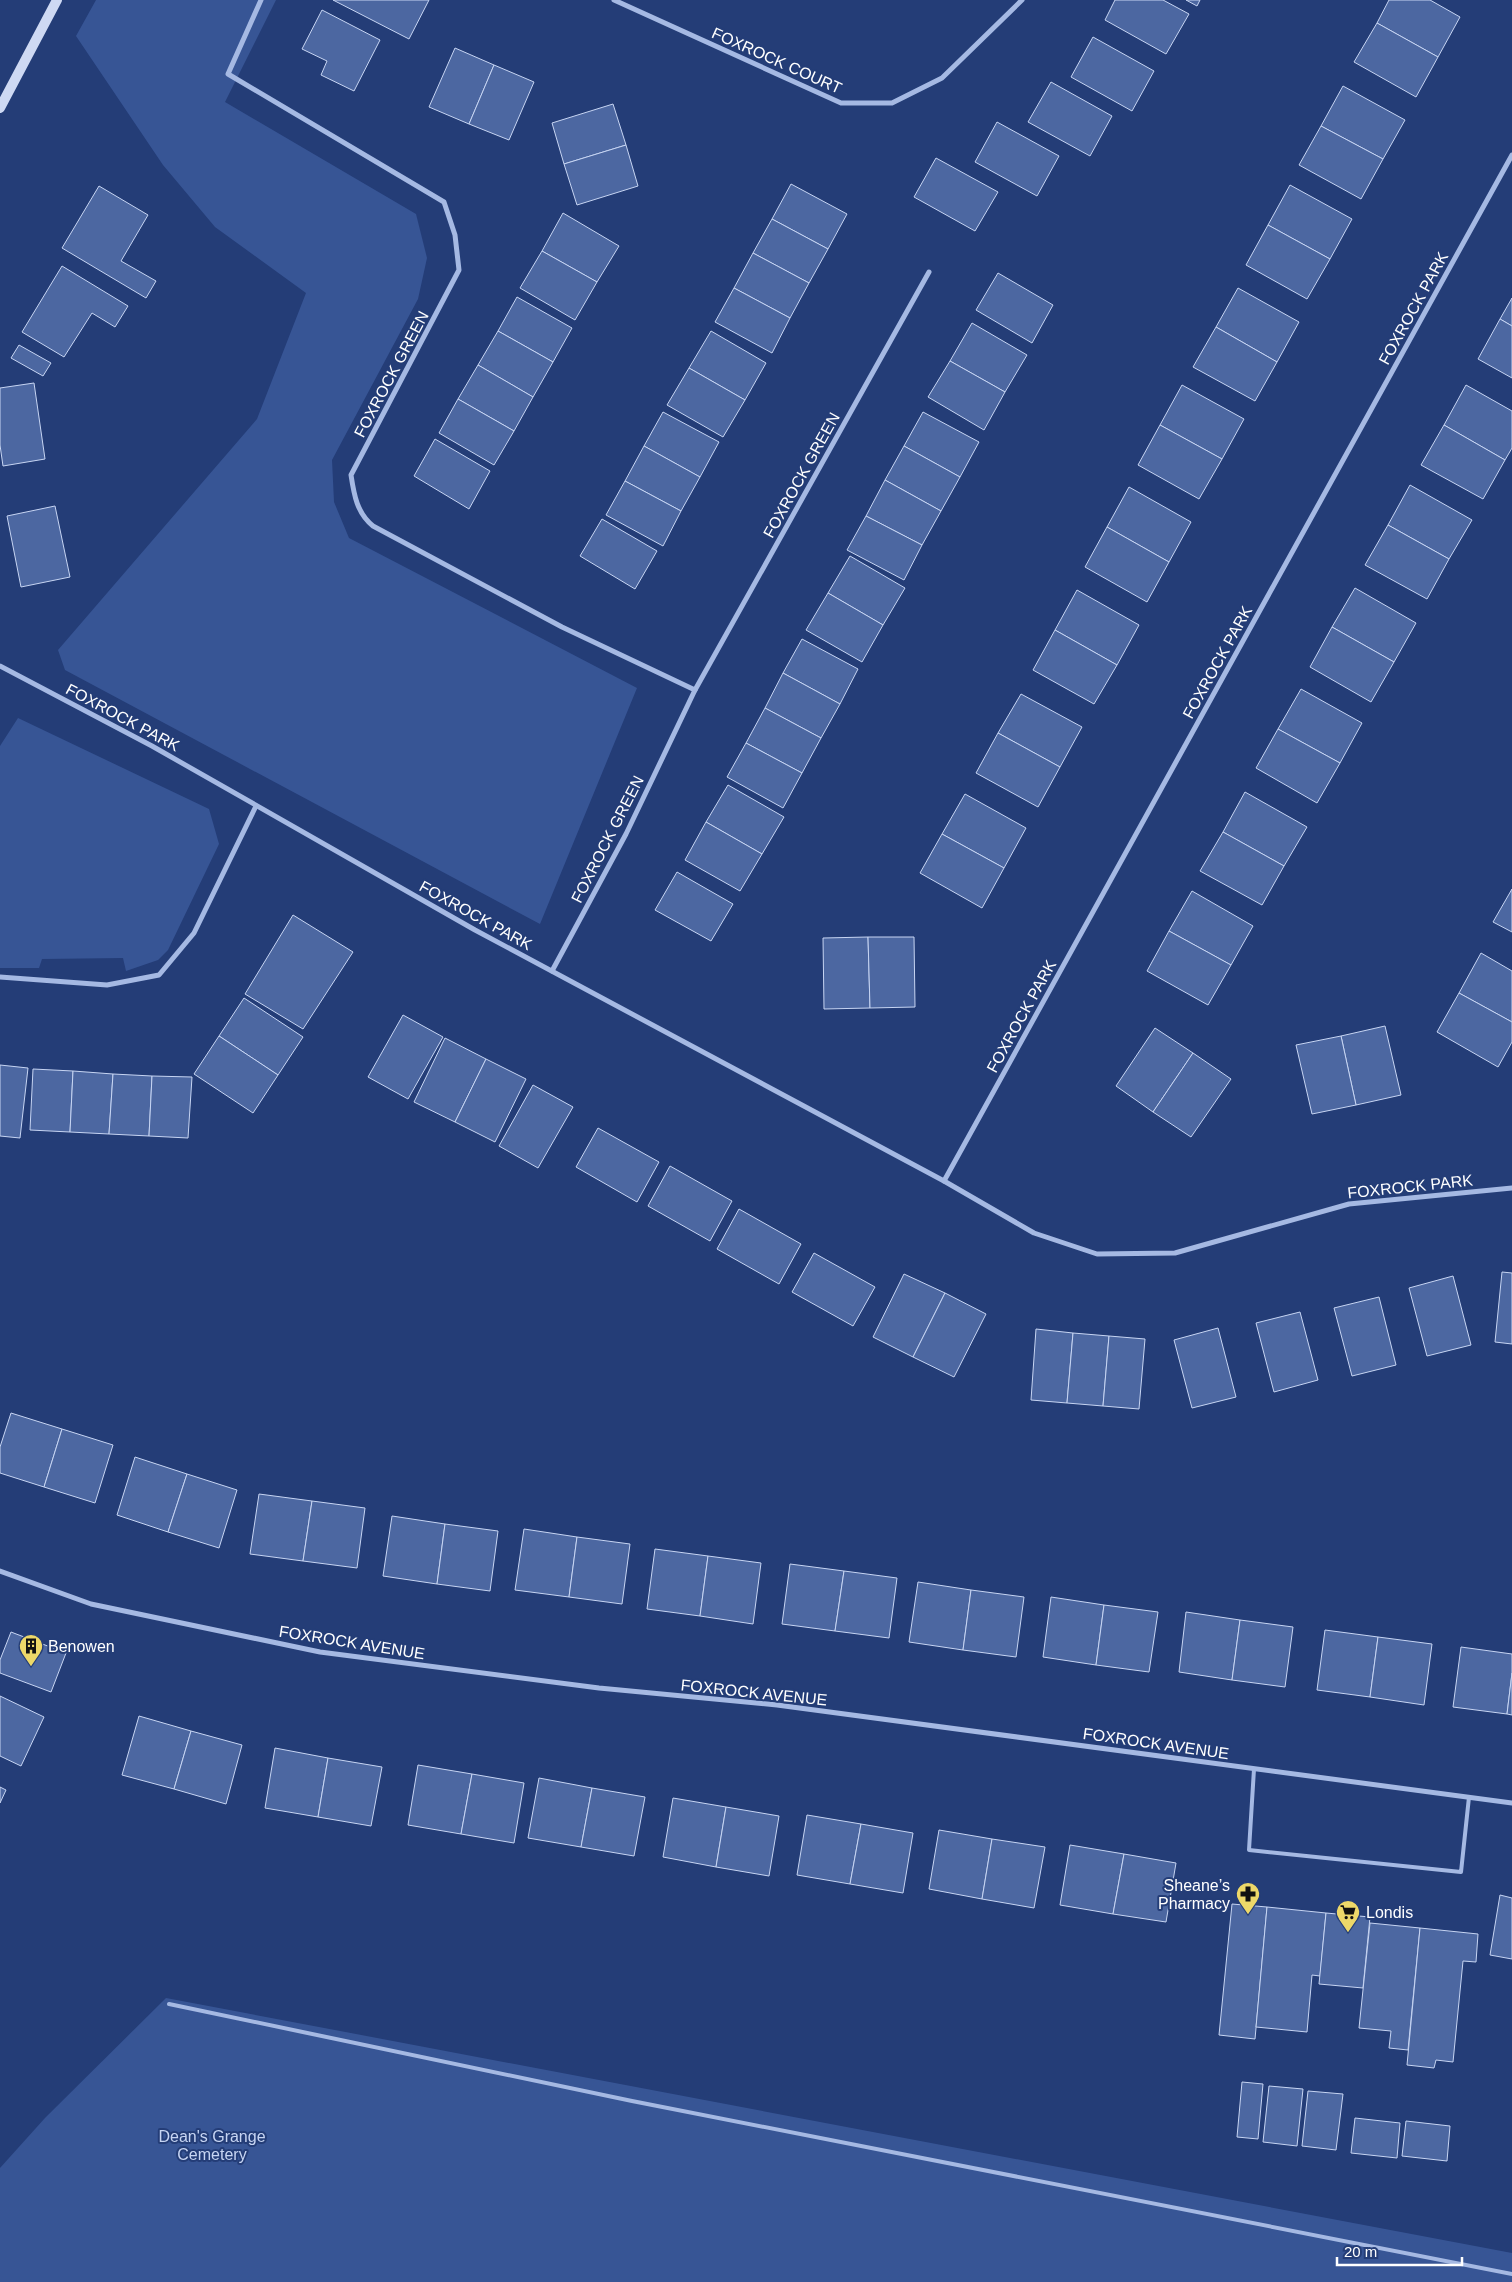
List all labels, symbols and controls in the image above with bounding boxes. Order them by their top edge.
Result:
street label: FOXROCK COURT [709,24,844,97]
street label: FOXROCK PARK [1375,249,1452,367]
street label: FOXROCK GREEN [351,308,432,440]
street label: FOXROCK GREEN [760,410,843,541]
street label: FOXROCK PARK [1179,603,1256,721]
street label: FOXROCK PARK [63,680,183,755]
street label: FOXROCK GREEN [568,773,647,906]
street label: FOXROCK PARK [417,877,535,954]
street label: FOXROCK PARK [983,957,1060,1075]
street label: FOXROCK PARK [1347,1171,1474,1202]
street label: FOXROCK AVENUE [278,1623,426,1662]
building icon: Benowen [18,1633,44,1667]
place label: Benowen [48,1638,115,1655]
street label: FOXROCK AVENUE [680,1676,828,1709]
street label: FOXROCK AVENUE [1082,1725,1230,1762]
place label: Sheane’s Pharmacy [1158,1877,1230,1912]
pharmacy icon: Sheane’s Pharmacy [1235,1881,1261,1915]
supermarket icon: Londis [1335,1899,1361,1933]
place label: Londis [1366,1904,1413,1921]
park label: Dean's Grange Cemetery [158,2128,266,2163]
scale bar [1337,2234,1462,2266]
text: 20 m [1344,2243,1377,2260]

